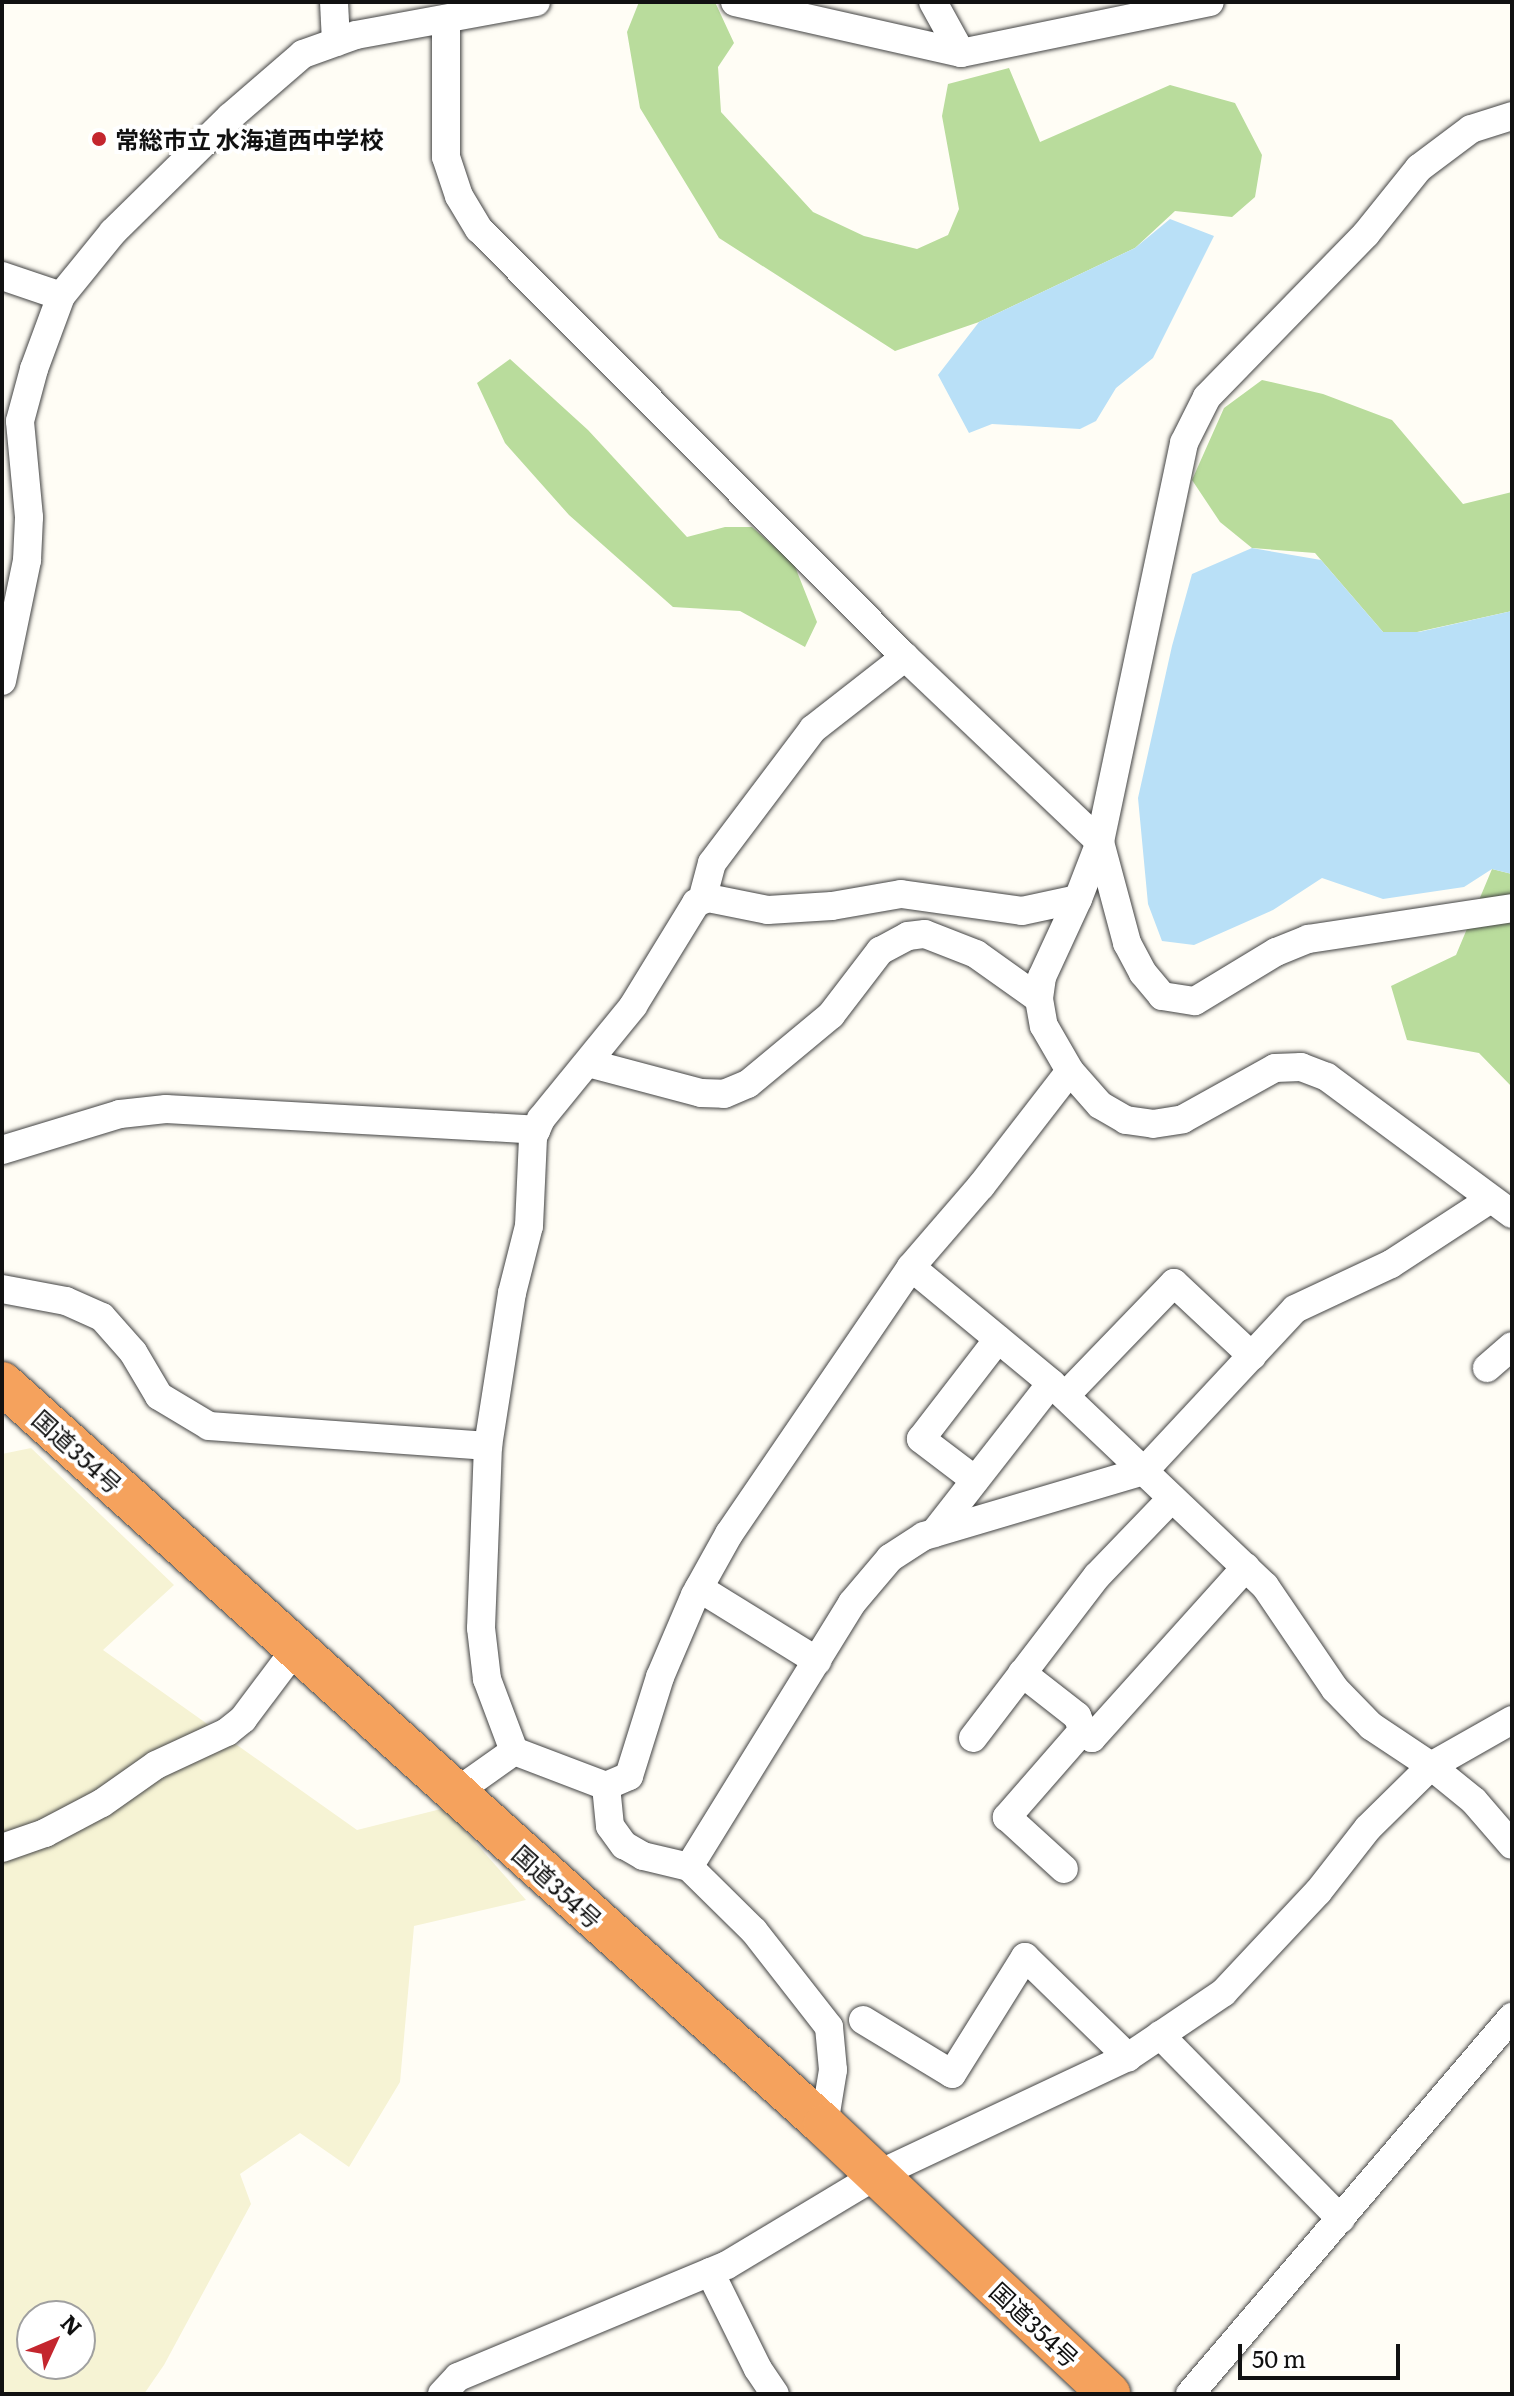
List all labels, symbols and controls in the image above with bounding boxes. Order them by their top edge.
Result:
place label: 常総市立 水海道西中学校 [115,125,384,153]
marker: 常総市立 水海道西中学校 [90,130,108,148]
street label: 国道354号 [27,1403,129,1499]
street label: 国道354号 [507,1838,609,1934]
street label: 国道354号 [985,2276,1085,2372]
north arrow [16,2300,96,2380]
text: N [54,2306,90,2342]
scale bar [1242,2328,1404,2378]
text: 50 m [1252,2340,1306,2375]

